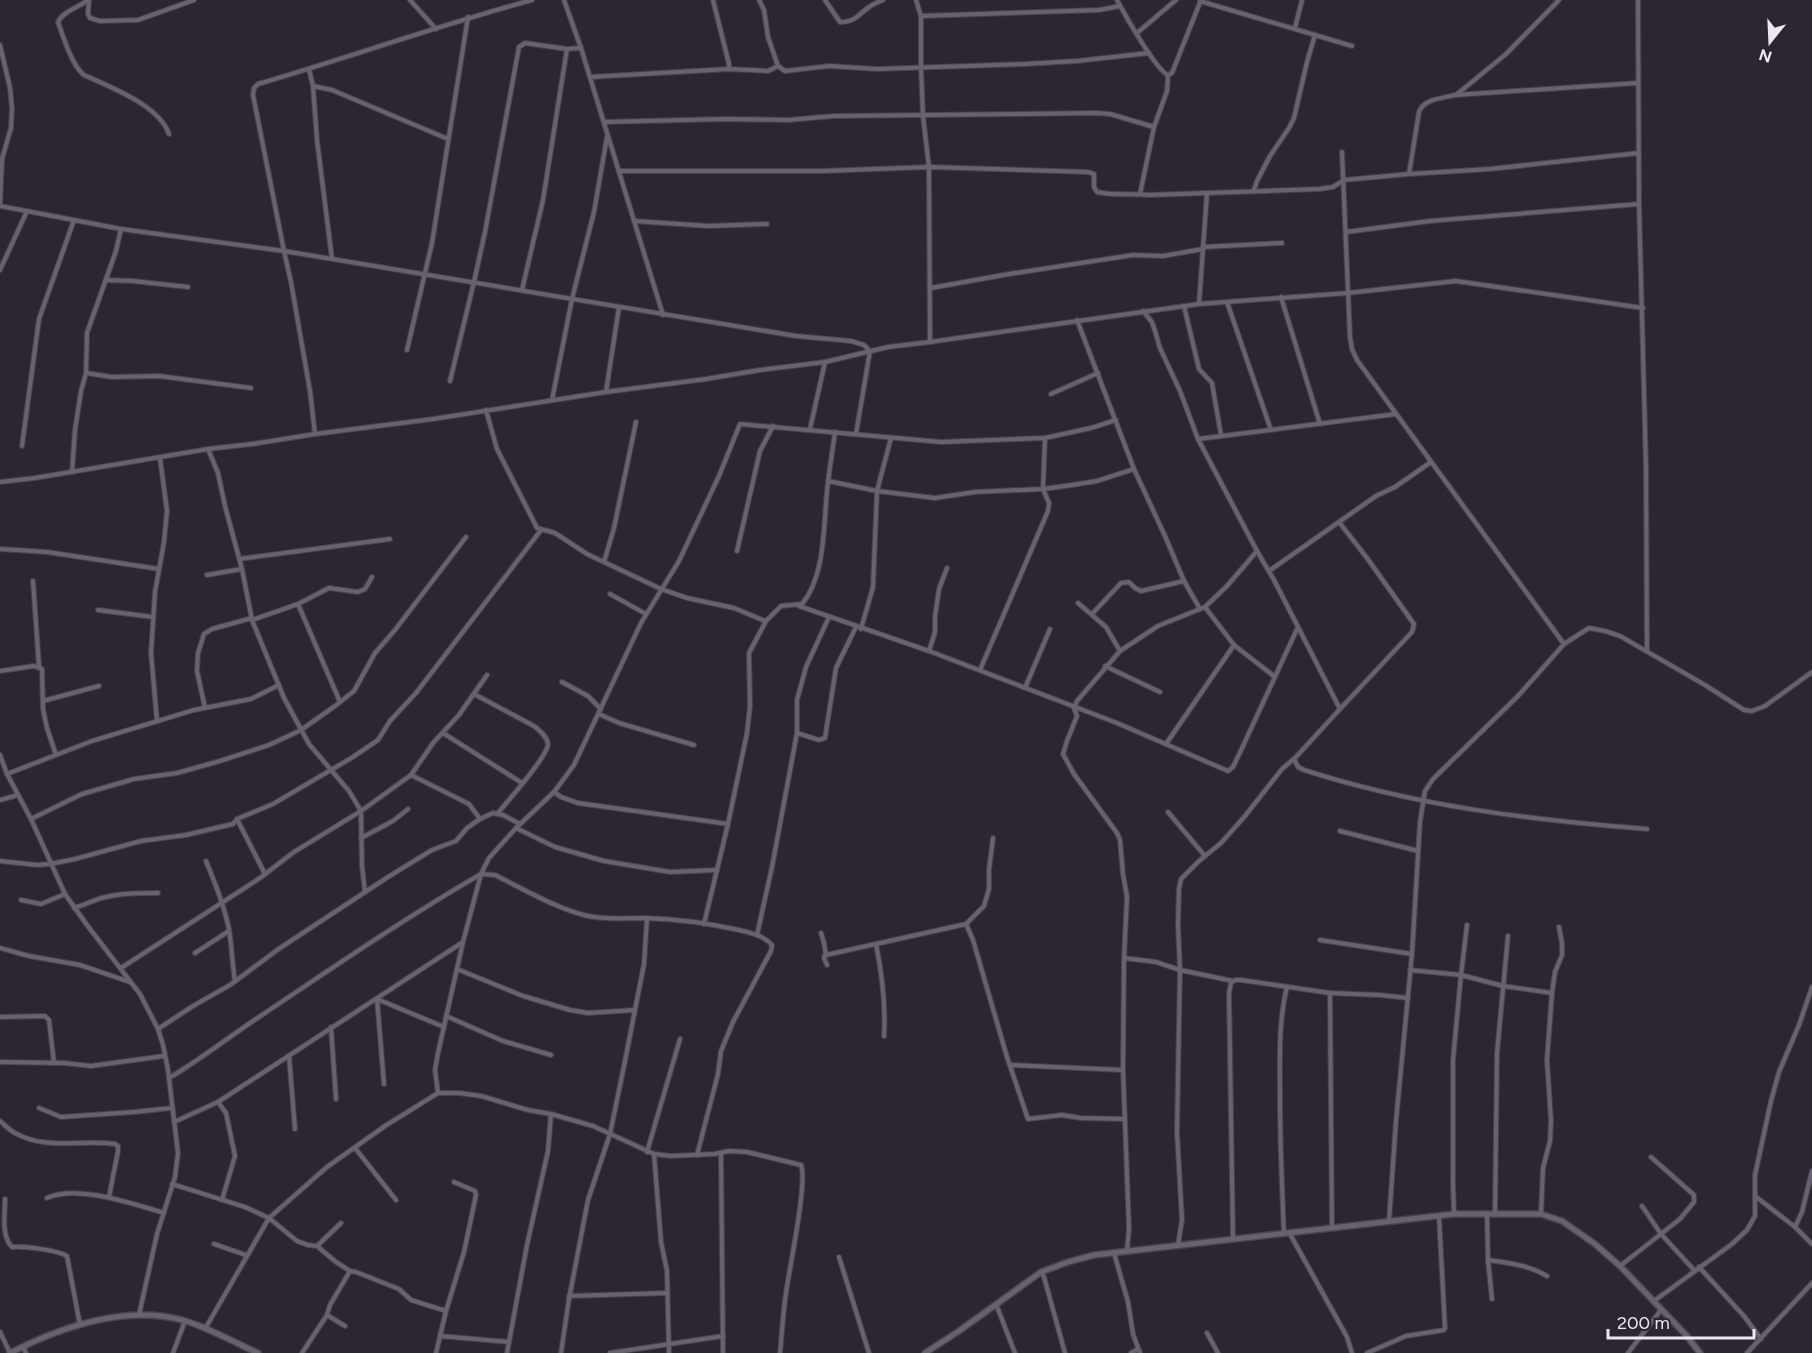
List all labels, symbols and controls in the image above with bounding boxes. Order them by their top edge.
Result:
north arrow [1740,12,1800,72]
text: N [1757,45,1774,67]
scale bar [1608,1302,1754,1340]
text: 200 m [1617,1312,1670,1334]

